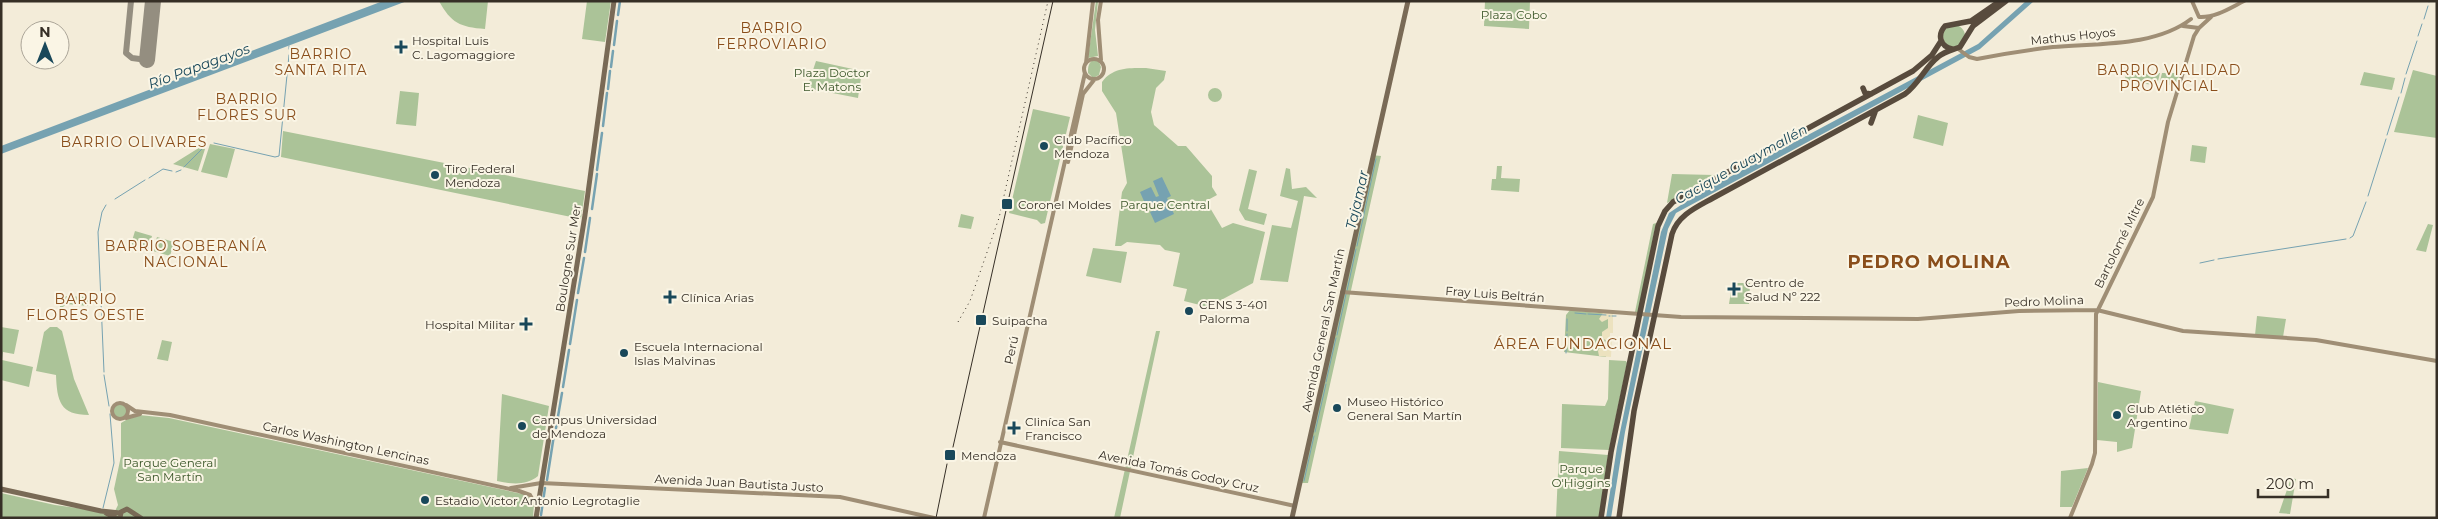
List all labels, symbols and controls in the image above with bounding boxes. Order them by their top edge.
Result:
park label: Plaza Cobo [1481,7,1547,22]
district label: BARRIO FERROVIARIO [717,19,827,53]
north arrow [20,20,70,70]
text: N [39,23,51,41]
street label: Mathus Hoyos [2030,24,2116,48]
place label: Hospital Luis C. Lagomaggiore [412,33,515,62]
water label: Río Papagayos [146,39,252,93]
marker: Hospital Luis C. Lagomaggiore [394,40,408,54]
district label: BARRIO SANTA RITA [274,45,368,79]
district label: BARRIO VIALIDAD PROVINCIAL [2097,61,2241,95]
park label: Plaza Doctor E. Matons [794,65,870,94]
district label: BARRIO FLORES SUR [197,90,297,124]
water label: Cacique Guaymallén [1672,120,1810,208]
place label: Club Pacífico Mendoza [1054,132,1132,161]
district label: BARRIO OLIVARES [61,133,207,151]
marker: Club Pacífico Mendoza [1038,140,1050,152]
place label: Tiro Federal Mendoza [445,161,515,190]
water label: Tajamar [1341,168,1373,231]
marker: Tiro Federal Mendoza [429,169,441,181]
street label: Bartolomé Mitre [2091,195,2147,291]
marker: Coronel Moldes [1000,197,1014,211]
place label: Coronel Moldes [1018,197,1111,212]
park label: Parque Central [1120,197,1210,212]
street label: Boulogne Sur Mer [552,203,584,313]
district label: BARRIO SOBERANÍA NACIONAL [105,237,267,271]
street label: Avenida General San Martín [1298,247,1348,413]
district label: PEDRO MOLINA [1848,251,2010,273]
place label: Centro de Salud Nº 222 [1745,275,1821,304]
marker: Centro de Salud Nº 222 [1727,282,1741,296]
street label: Fray Luis Beltrán [1445,283,1545,305]
district label: BARRIO FLORES OESTE [26,290,146,324]
marker: Clínica Arias [663,290,677,304]
place label: Clínica Arias [681,290,754,305]
street label: Pedro Molina [2004,292,2084,310]
place label: CENS 3-401 Palorma [1199,297,1267,326]
marker: CENS 3-401 Palorma [1183,305,1195,317]
marker: Suipacha [974,313,988,327]
place label: Suipacha [992,313,1048,328]
place label: Hospital Militar [425,317,515,332]
marker: Hospital Militar [519,317,533,331]
street label: Perú [1001,334,1021,366]
district label: ÁREA FUNDACIONAL [1494,334,1672,353]
place label: Escuela Internacional Islas Malvinas [634,339,763,368]
marker: Escuela Internacional Islas Malvinas [618,347,630,359]
place label: Museo Histórico General San Martín [1347,394,1462,423]
place label: Club Atlético Argentino [2127,401,2204,430]
marker: Museo Histórico General San Martín [1331,402,1343,414]
marker: Club Atlético Argentino [2111,409,2123,421]
place label: Campus Universidad de Mendoza [532,412,657,441]
place label: Cliníca San Francisco [1025,414,1091,443]
street label: Carlos Washington Lencinas [261,418,431,468]
marker: Campus Universidad de Mendoza [516,420,528,432]
marker: Cliníca San Francisco [1007,421,1021,435]
street label: Avenida Tomás Godoy Cruz [1097,447,1261,495]
marker: Mendoza [943,448,957,462]
place label: Mendoza [961,448,1017,463]
park label: Parque General San Martín [123,455,217,484]
park label: Parque O'Higgins [1552,461,1611,490]
scale bar [2258,466,2328,498]
street label: Avenida Juan Bautista Justo [654,471,824,495]
text: 200 m [2266,474,2314,493]
place label: Estadio Víctor Antonio Legrotaglie [435,493,640,508]
marker: Estadio Víctor Antonio Legrotaglie [419,494,431,506]

